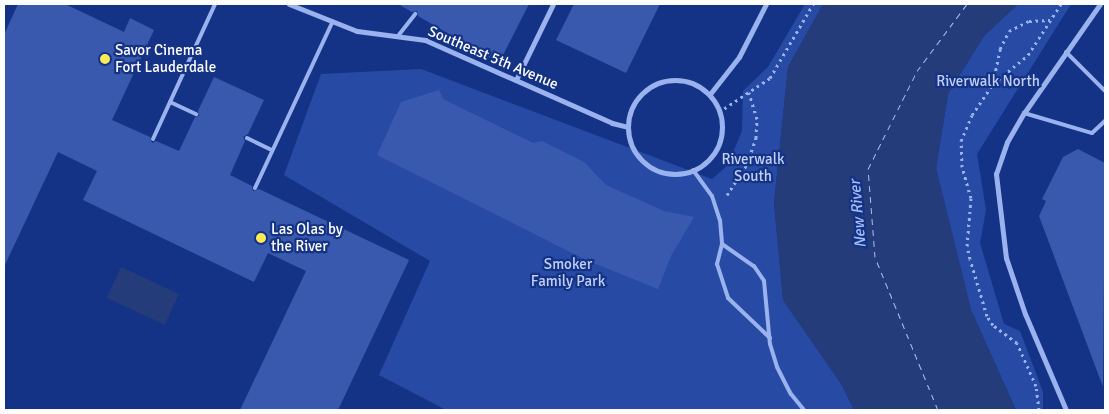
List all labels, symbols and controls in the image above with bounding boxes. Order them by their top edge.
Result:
street label: Southeast 5th Avenue [425,22,561,94]
place label: Savor Cinema Fort Lauderdale [115,41,216,76]
marker: Savor Cinema Fort Lauderdale [99,53,111,65]
park label: Riverwalk North [936,73,1040,91]
park label: Riverwalk South [721,150,785,185]
water label: New River [845,179,871,249]
place label: Las Olas by the River [271,220,343,255]
marker: Las Olas by the River [255,232,267,244]
park label: Smoker Family Park [531,255,605,290]

